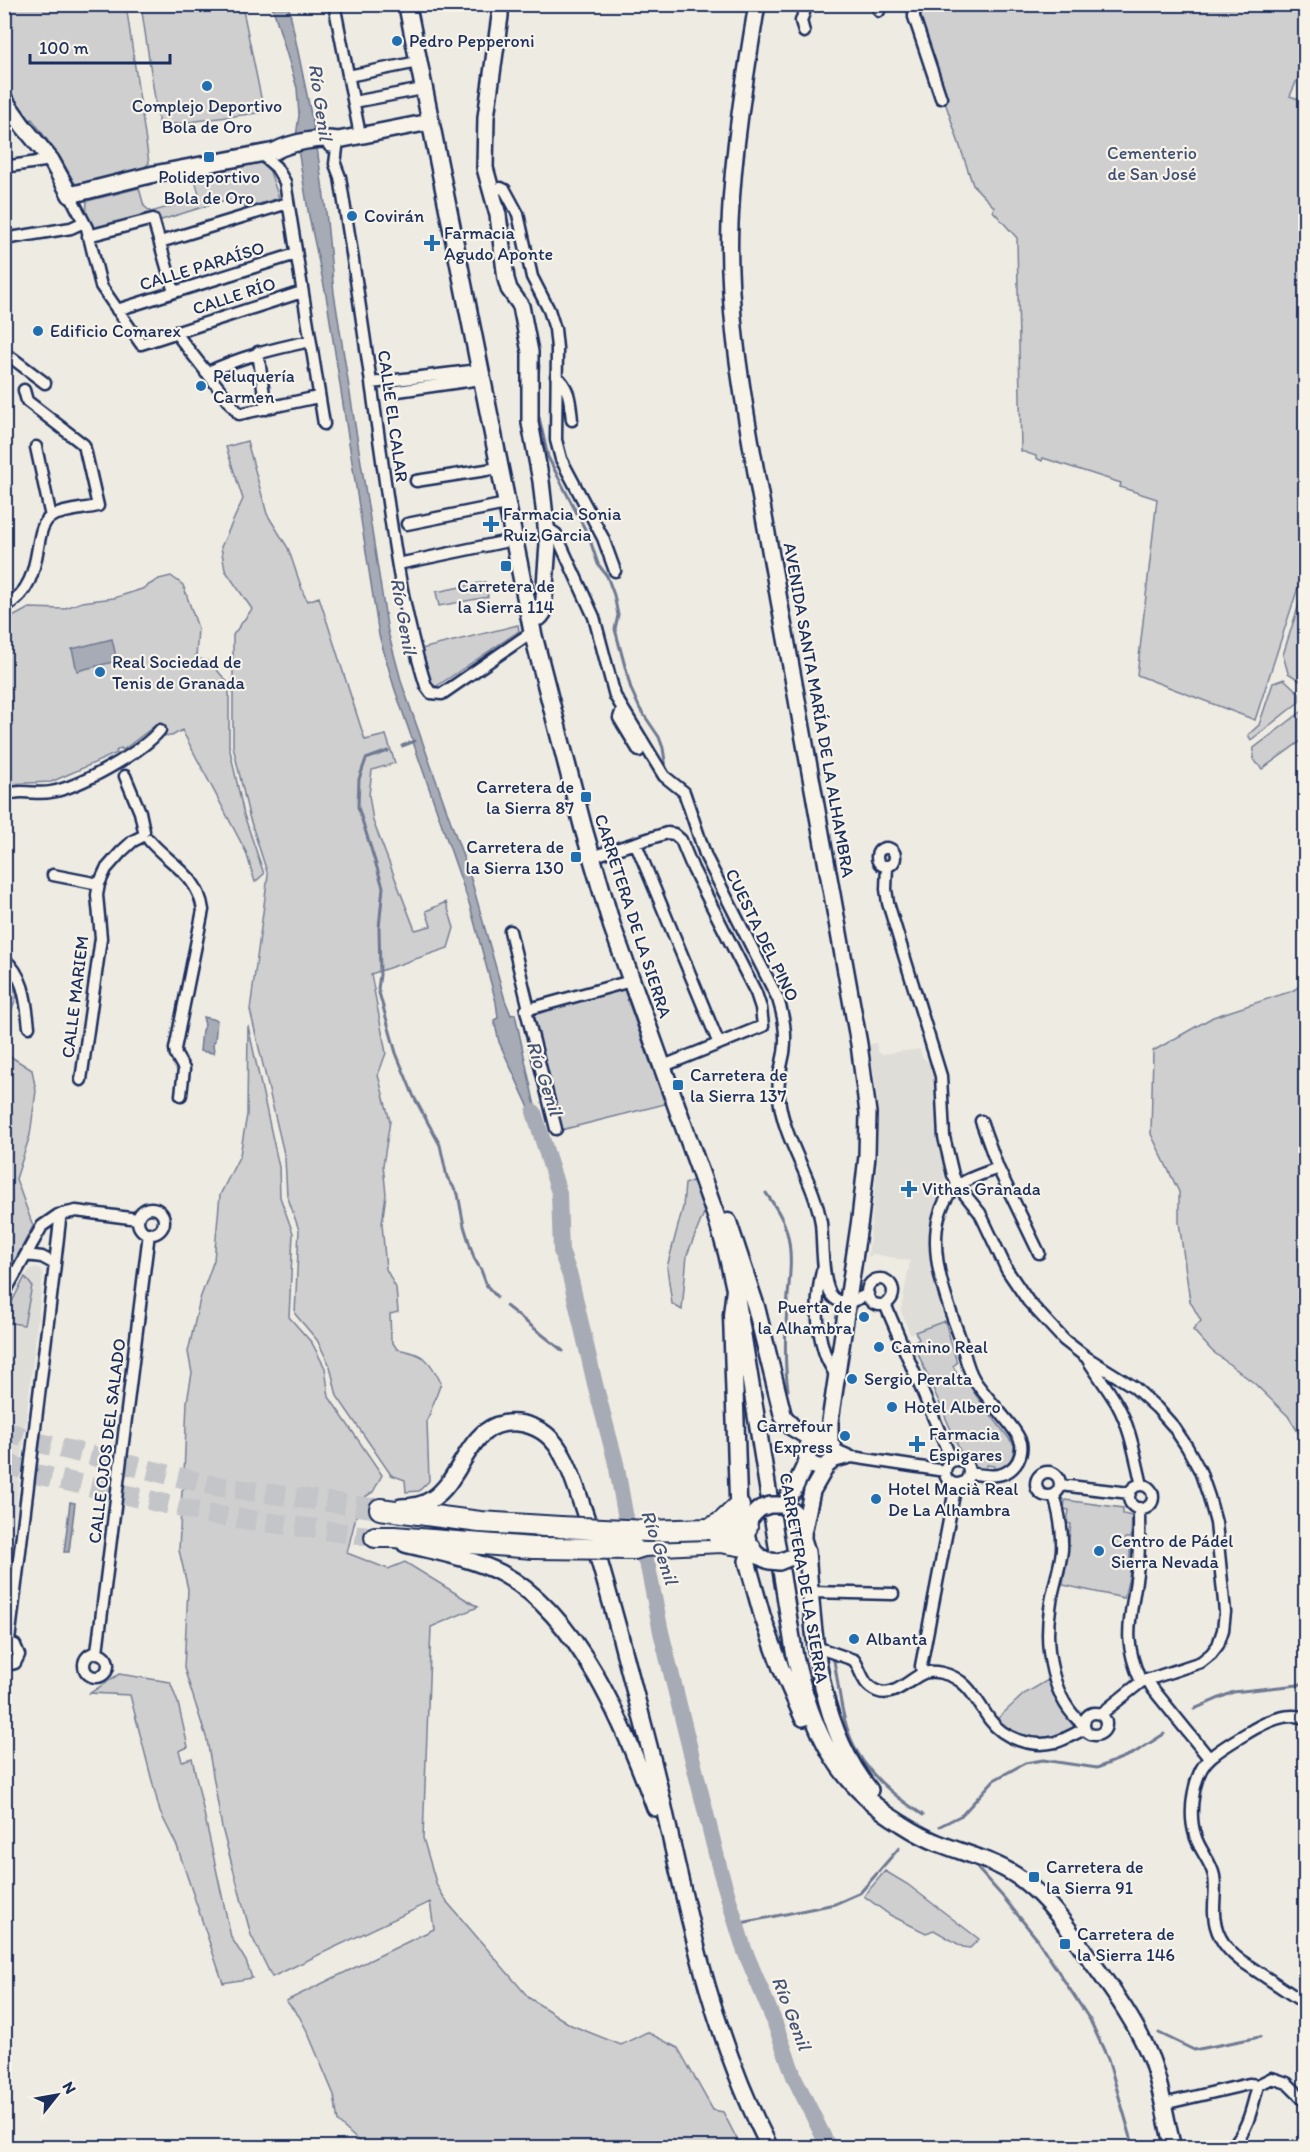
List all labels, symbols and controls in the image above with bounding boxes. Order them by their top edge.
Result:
scale bar [30,27,170,65]
place label: Pedro Pepperoni [409,30,535,52]
marker: Pedro Pepperoni [390,34,404,48]
text: 100 m [39,37,89,59]
water label: Río Genil [304,62,338,143]
marker: Complejo Deportivo Bola de Oro [200,79,214,93]
place label: Complejo Deportivo Bola de Oro [132,95,282,138]
park label: Cementerio de San José [1107,142,1197,185]
marker: Polideportivo Bola de Oro [202,150,216,164]
place label: Polideportivo Bola de Oro [158,166,260,209]
place label: Covirán [364,205,424,227]
marker: Covirán [345,209,359,223]
place label: Farmacia Agudo Aponte [444,222,553,265]
marker: Farmacia Agudo Aponte [425,236,439,250]
street label: CALLE PARAÍSO [137,237,267,295]
street label: CALLE RÍO [190,272,278,320]
place label: Edificio Comarex [50,320,182,342]
marker: Edificio Comarex [31,324,45,338]
street label: CALLE EL CALAR [373,349,413,484]
place label: Peluquería Carmen [213,365,295,408]
marker: Peluquería Carmen [194,379,208,393]
place label: Farmacia Sonia Ruiz Garcia [503,503,622,546]
marker: Farmacia Sonia Ruiz Garcia [484,517,498,531]
street label: AVENIDA SANTA MARÍA DE LA ALHAMBRA [779,541,859,880]
marker: Carretera de la Sierra 114 [499,559,513,573]
place label: Carretera de la Sierra 114 [457,575,555,618]
water label: Río Genil [385,576,423,657]
place label: Real Sociedad de Tenis de Granada [112,651,245,694]
marker: Real Sociedad de Tenis de Granada [93,665,107,679]
place label: Carretera de la Sierra 87 [476,776,574,819]
marker: Carretera de la Sierra 87 [579,790,593,804]
street label: CARRETERA DE LA SIERRA [590,811,677,1021]
place label: Carretera de la Sierra 130 [465,836,564,879]
marker: Carretera de la Sierra 130 [569,850,583,864]
street label: CUESTA DEL PINO [720,865,804,1005]
street label: CALLE MARIEM [57,935,93,1059]
water label: Río Genil [522,1038,569,1120]
place label: Carretera de la Sierra 137 [690,1064,788,1107]
marker: Carretera de la Sierra 137 [671,1078,685,1092]
place label: Vithas Granada [922,1178,1041,1200]
marker: Vithas Granada [900,1180,918,1198]
place label: Puerta de la Alhambra [757,1296,853,1339]
marker: Puerta de la Alhambra [857,1310,871,1324]
place label: Camino Real [891,1336,988,1358]
street label: CALLE OJOS DEL SALADO [83,1337,131,1545]
marker: Camino Real [872,1340,886,1354]
place label: Sergio Peralta [864,1368,973,1390]
marker: Sergio Peralta [845,1372,859,1386]
place label: Hotel Albero [904,1396,1001,1418]
marker: Hotel Albero [885,1400,899,1414]
place label: Carrefour Express [757,1415,834,1458]
place label: Farmacia Espigares [929,1423,1002,1466]
marker: Carrefour Express [838,1429,852,1443]
marker: Farmacia Espigares [910,1437,924,1451]
street label: CARRETERA DE LA SIERRA [775,1471,833,1685]
place label: Hotel Macià Real De La Alhambra [888,1478,1018,1521]
marker: Hotel Macià Real De La Alhambra [869,1492,883,1506]
water label: Río Genil [636,1507,684,1589]
place label: Centro de Pádel Sierra Nevada [1111,1530,1233,1573]
marker: Centro de Pádel Sierra Nevada [1092,1544,1106,1558]
place label: Albanta [866,1628,927,1650]
marker: Albanta [847,1632,861,1646]
place label: Carretera de la Sierra 91 [1046,1856,1144,1899]
marker: Carretera de la Sierra 91 [1027,1870,1041,1884]
place label: Carretera de la Sierra 146 [1077,1923,1175,1966]
marker: Carretera de la Sierra 146 [1058,1937,1072,1951]
water label: Río Genil [767,1973,818,2055]
north arrow [27,2065,87,2125]
text: N [59,2078,80,2097]

